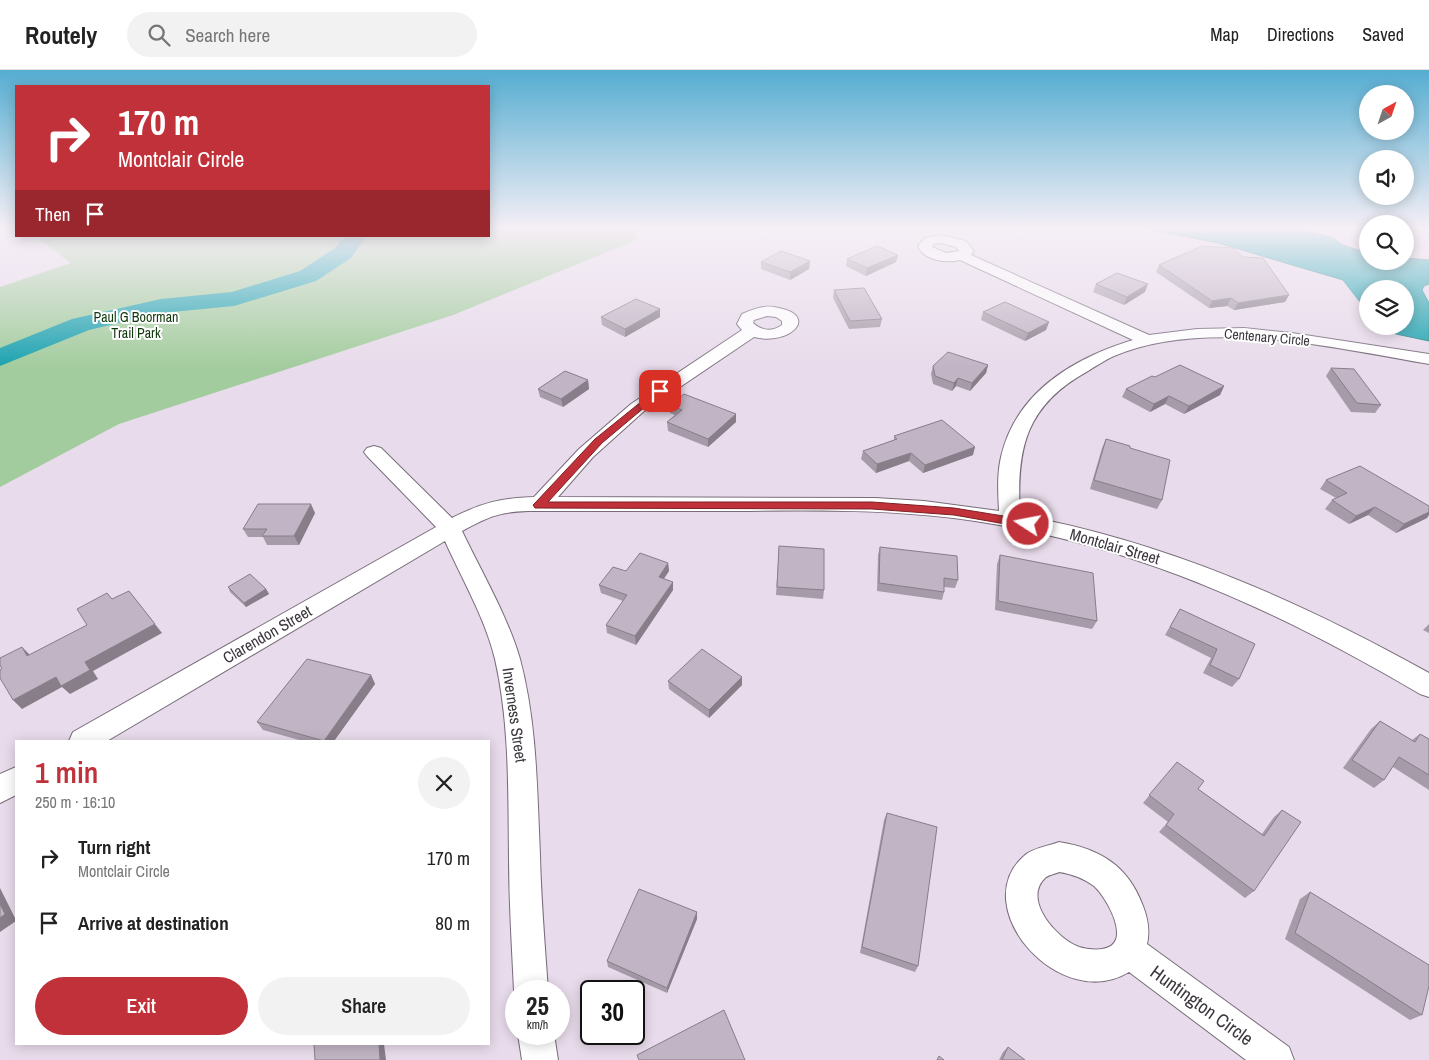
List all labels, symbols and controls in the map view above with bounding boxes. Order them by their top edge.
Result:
search box [127,12,477,57]
text: Routely [25,19,97,51]
icon: search [145,21,173,49]
text: Search here [185,22,270,48]
text: Map [1210,22,1239,47]
text: Directions [1267,22,1334,47]
text: Saved [1362,22,1404,47]
north arrow [1359,85,1414,140]
map controls [1359,85,1414,335]
text: 170 m [118,99,199,146]
icon: right [35,105,100,170]
text: Montclair Circle [118,144,244,174]
button: sound [1359,150,1414,205]
icon: arrive [81,200,109,228]
text: Then [35,201,71,227]
button: search [1359,215,1414,270]
button: layers [1359,280,1414,335]
park label: Paul G Boorman Trail Park [94,308,178,342]
street label: Centenary Circle [1223,324,1311,350]
pin [639,370,681,412]
icon: arrive [646,377,674,405]
position arrow [1001,497,1053,549]
street label: Montclair Street [1067,523,1163,569]
street label: Clarendon Street [219,600,316,668]
street label: Inverness Street [497,666,533,764]
text: 1 min [35,752,98,792]
button: close [418,757,470,809]
text: 250 m · 16:10 [35,791,115,813]
text: Turn right [78,834,150,860]
icon: right [35,844,63,872]
text: 170 m [427,845,470,871]
text: Montclair Circle [78,860,170,882]
icon: arrive [35,909,63,937]
text: Arrive at destination [78,910,229,936]
text: 80 m [435,910,470,936]
street label: Huntington Circle [1145,959,1259,1051]
button: Exit [35,977,248,1035]
button: Share [258,977,470,1035]
speed limit sign: 30 [580,980,645,1045]
text: 25 [526,989,549,1023]
text: km/h [527,1017,548,1033]

